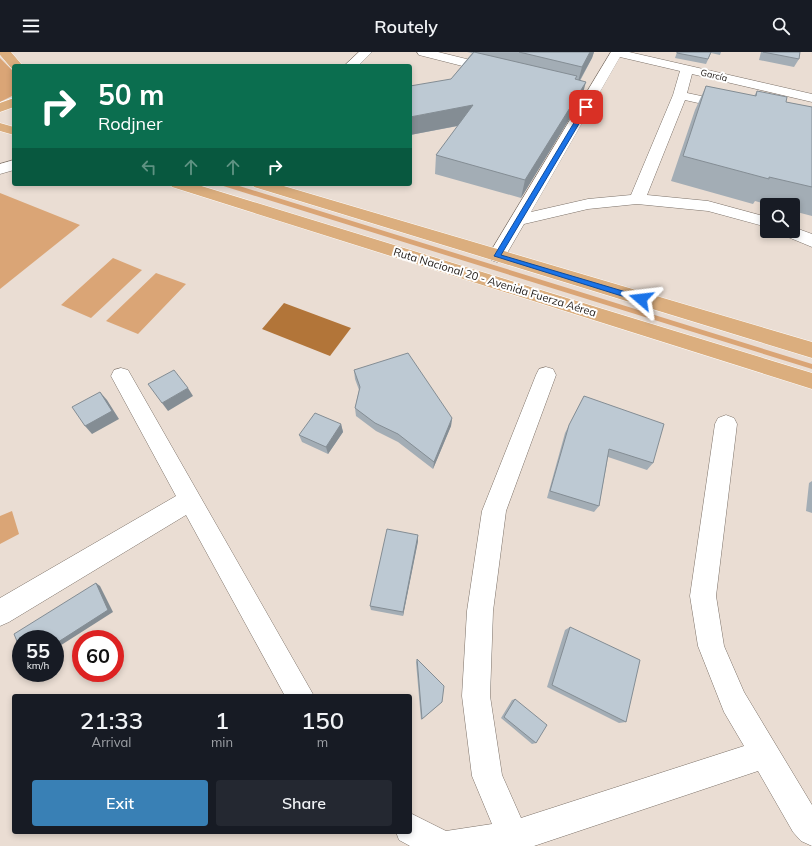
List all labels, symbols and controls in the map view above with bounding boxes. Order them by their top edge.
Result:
icon: menu [20,15,42,37]
text: Routely [374,15,438,38]
icon: search [770,15,792,37]
street label: García [700,67,728,83]
text: 50 m [98,77,164,112]
icon: right [32,80,84,132]
pin [569,90,603,124]
icon: arrive [575,96,597,118]
text: Rodjner [98,112,163,135]
icon: left [138,156,160,178]
icon: ahead [180,156,202,178]
icon: ahead [222,156,244,178]
icon: right [264,156,286,178]
map controls [760,198,800,238]
button: search [760,198,800,238]
street label: Ruta Nacional 20 - Avenida Fuerza Aérea [392,244,598,320]
position arrow [620,278,662,320]
speed limit sign: 60 [72,630,124,682]
text: 55 [26,638,50,663]
text: km/h [27,659,49,672]
text: 21:33 [80,705,143,735]
text: 1 [215,705,229,735]
text: 150 [301,705,344,735]
text: Arrival [92,734,131,750]
text: min [211,734,233,750]
text: m [317,734,328,750]
button: Exit [32,780,208,826]
button: Share [216,780,392,826]

